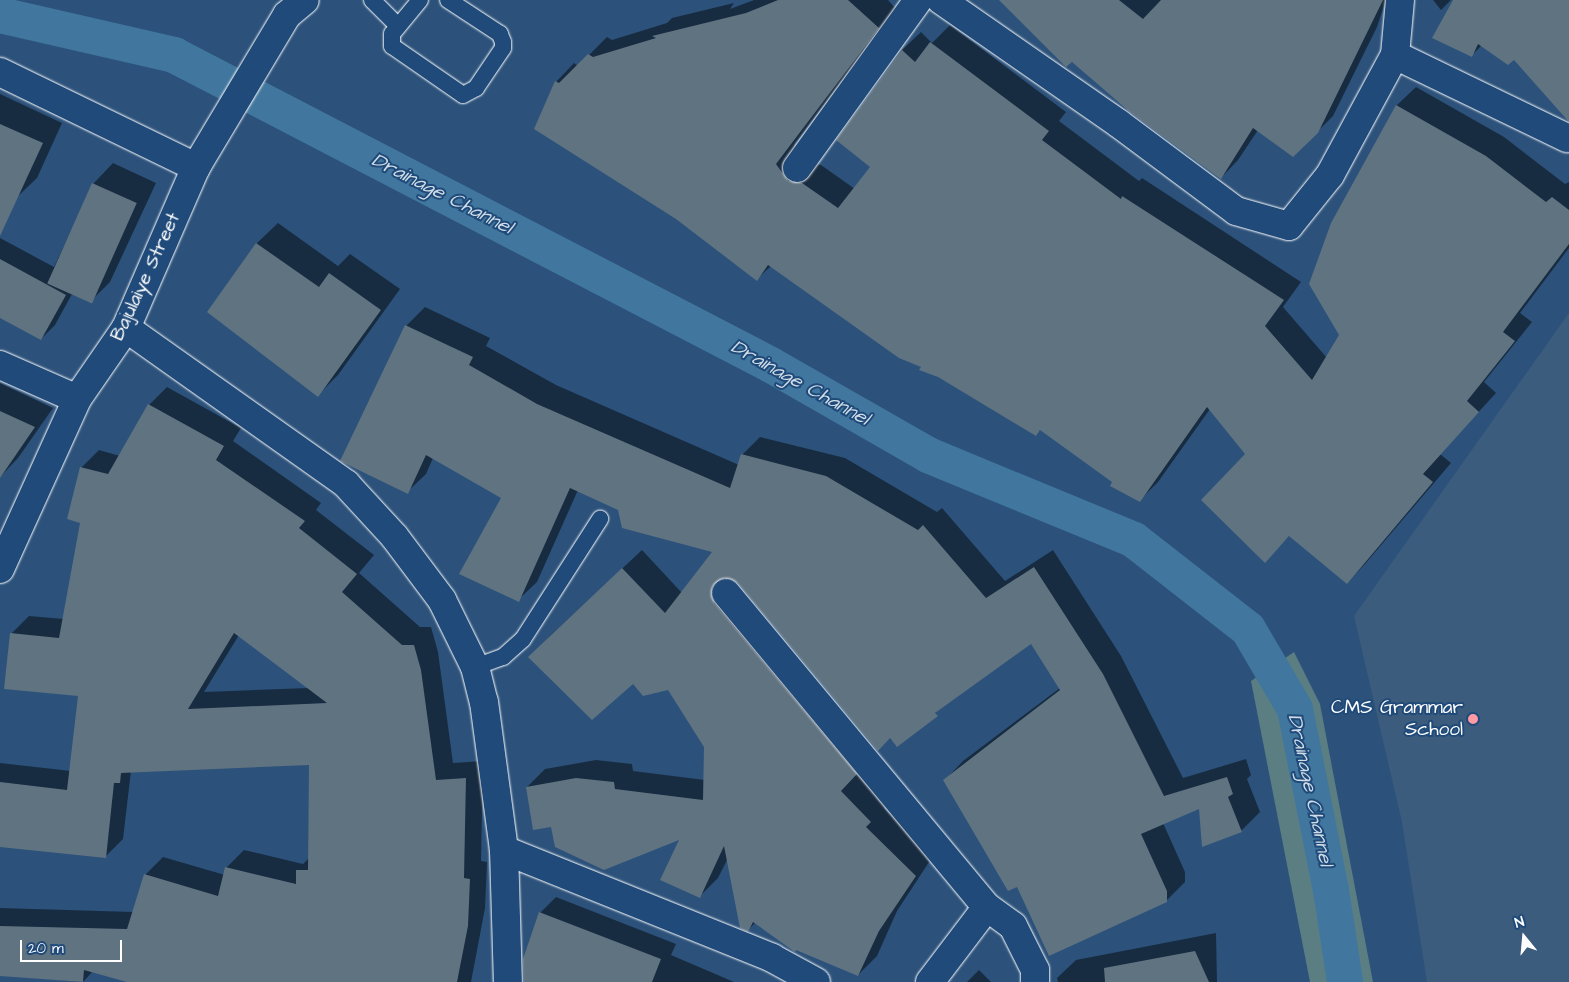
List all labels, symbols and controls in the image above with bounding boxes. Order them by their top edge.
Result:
water label: Drainage Channel [368,148,516,240]
street label: Bajulaiye Street [106,209,186,345]
water label: Drainage Channel [727,335,873,431]
place label: CMS Grammar School [1331,697,1463,741]
water label: Drainage Channel [1282,712,1338,868]
marker: CMS Grammar School [1467,713,1479,725]
north arrow [1499,912,1549,962]
text: N [1512,912,1527,934]
scale bar [22,930,125,962]
text: 20 m [28,938,64,959]

